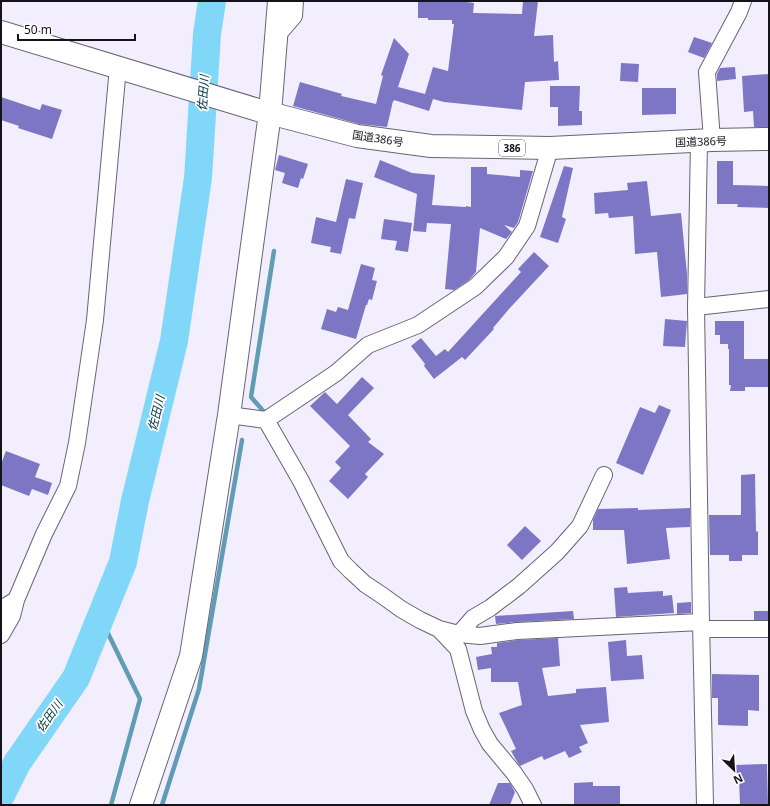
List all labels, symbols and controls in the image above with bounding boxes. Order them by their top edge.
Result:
scale bar [18,16,135,42]
text: 50 m [24,21,52,38]
water label: 佐田川 [193,72,213,112]
street label: 国道386号 [351,127,405,149]
street label: 国道386号 [675,133,727,149]
road number: 386 [499,140,525,156]
water label: 佐田川 [143,392,169,433]
water label: 佐田川 [32,695,67,736]
north arrow [714,750,754,790]
text: N [731,771,746,788]

